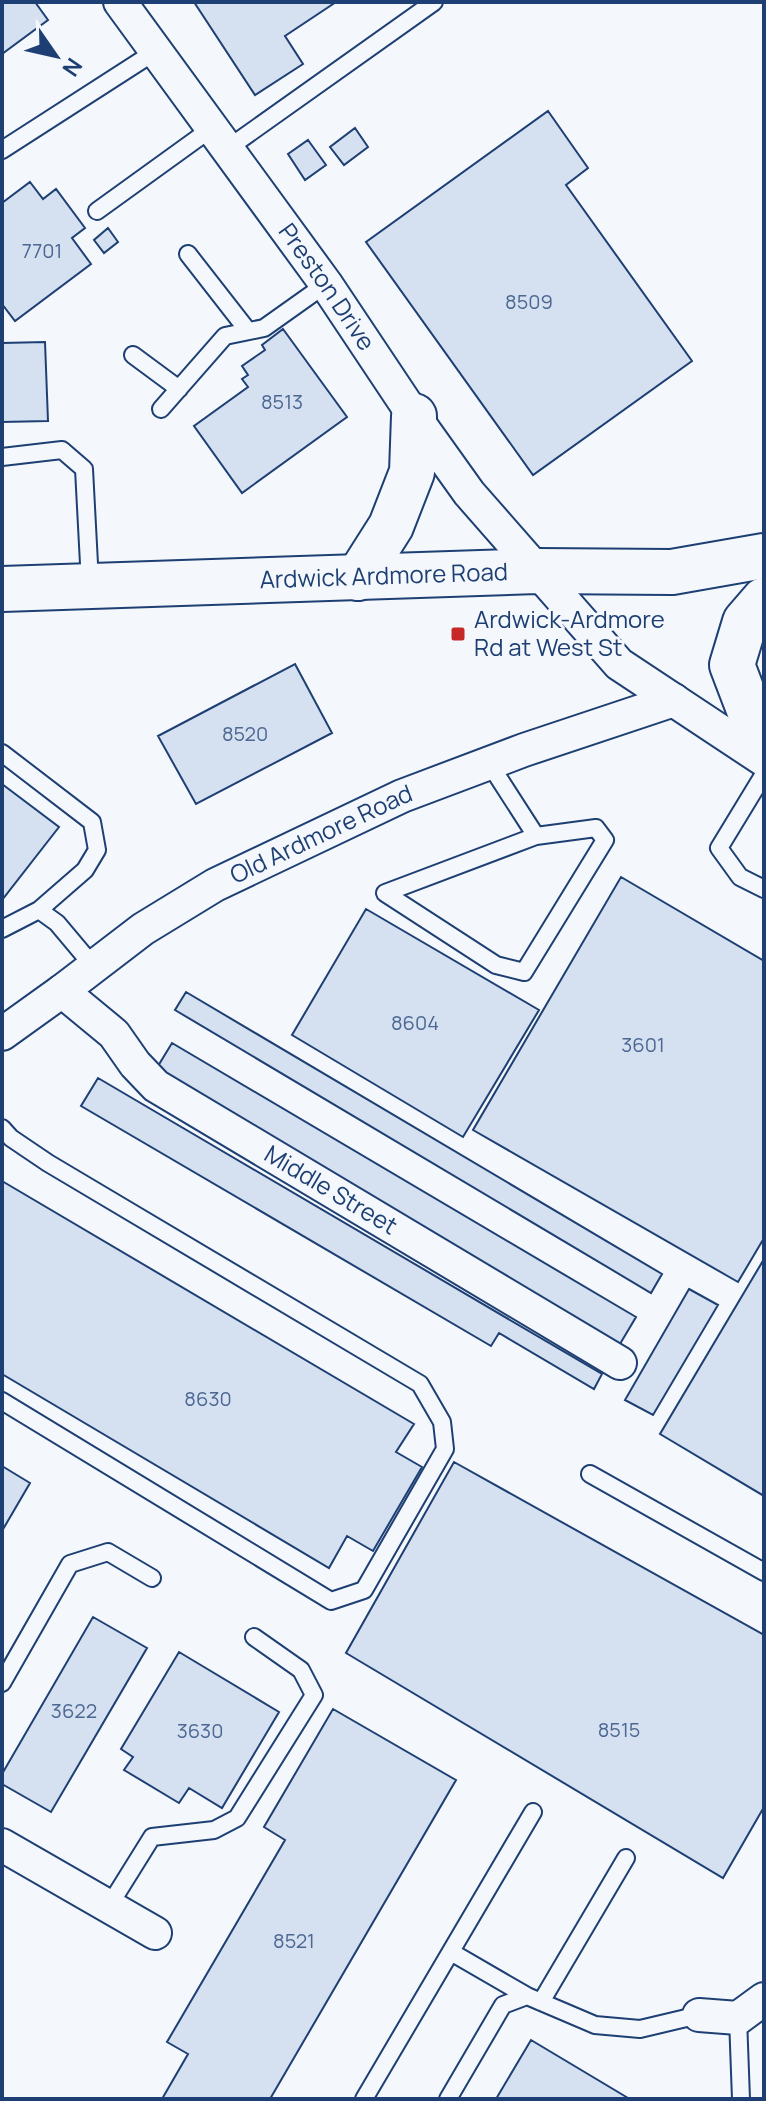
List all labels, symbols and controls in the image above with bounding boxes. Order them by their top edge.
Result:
north arrow [16,16,96,96]
text: N [56,52,89,82]
street label: Preston Drive [272,216,384,356]
house number: 7701 [22,237,62,264]
house number: 8509 [505,288,553,315]
house number: 8513 [261,388,303,415]
street label: Ardwick Ardmore Road [259,554,508,595]
place label: Ardwick-Ardmore Rd at West St [474,602,665,663]
marker: Ardwick-Ardmore Rd at West St [449,625,467,643]
house number: 8520 [222,720,268,747]
street label: Old Ardmore Road [224,776,417,891]
house number: 8604 [391,1009,439,1036]
house number: 3601 [621,1031,665,1058]
street label: Middle Street [259,1137,404,1241]
house number: 8630 [184,1385,232,1412]
house number: 3622 [51,1697,97,1724]
house number: 8515 [598,1716,640,1743]
house number: 3630 [177,1717,223,1744]
house number: 8521 [273,1927,315,1954]

